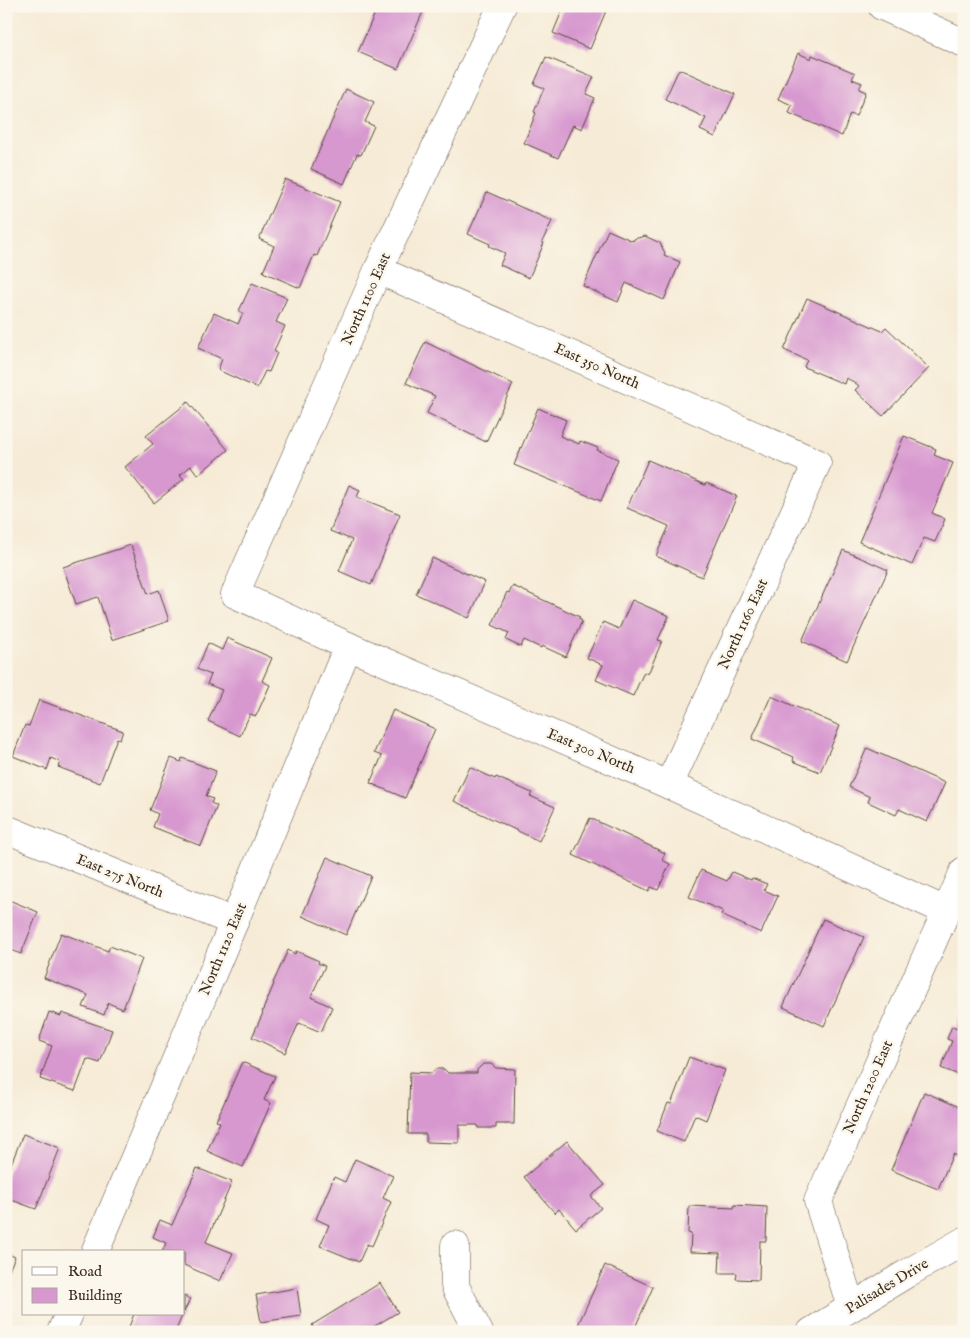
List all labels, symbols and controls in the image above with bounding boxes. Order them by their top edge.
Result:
street label: North 1100 East [337,250,395,348]
street label: East 350 North [551,339,643,393]
street label: North 1160 East [714,576,772,672]
street label: East 300 North [544,724,638,778]
street label: East 275 North [74,850,166,902]
street label: North 1120 East [195,900,251,998]
street label: North 1200 East [839,1037,897,1137]
legend [22,1250,185,1316]
street label: Palisades Drive [842,1254,932,1318]
text: Road [68,1262,103,1281]
text: Building [68,1286,123,1305]

